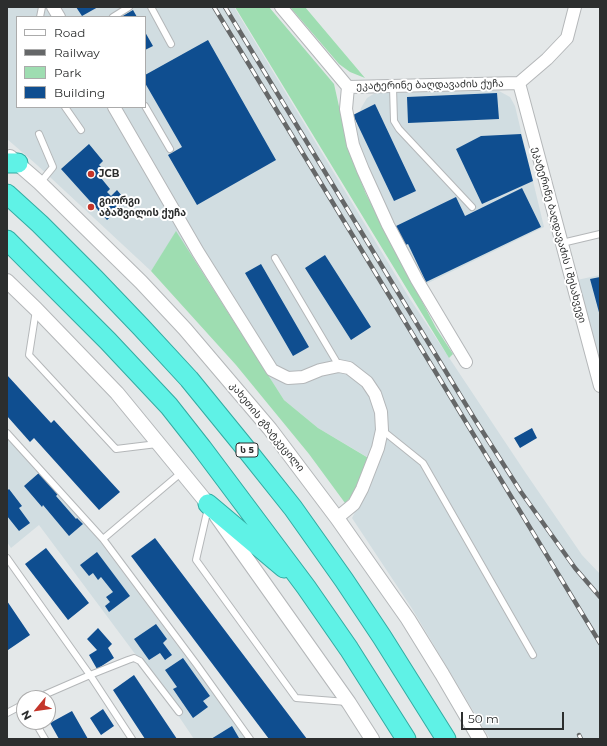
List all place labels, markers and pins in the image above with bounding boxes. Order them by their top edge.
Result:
place label: JCB [99,168,119,180]
marker: JCB [86,169,96,179]
place label: გიორგი აბაშვილის ქუჩა [99,195,186,218]
marker: გიორგი აბაშვილის ქუჩა [86,202,96,212]

